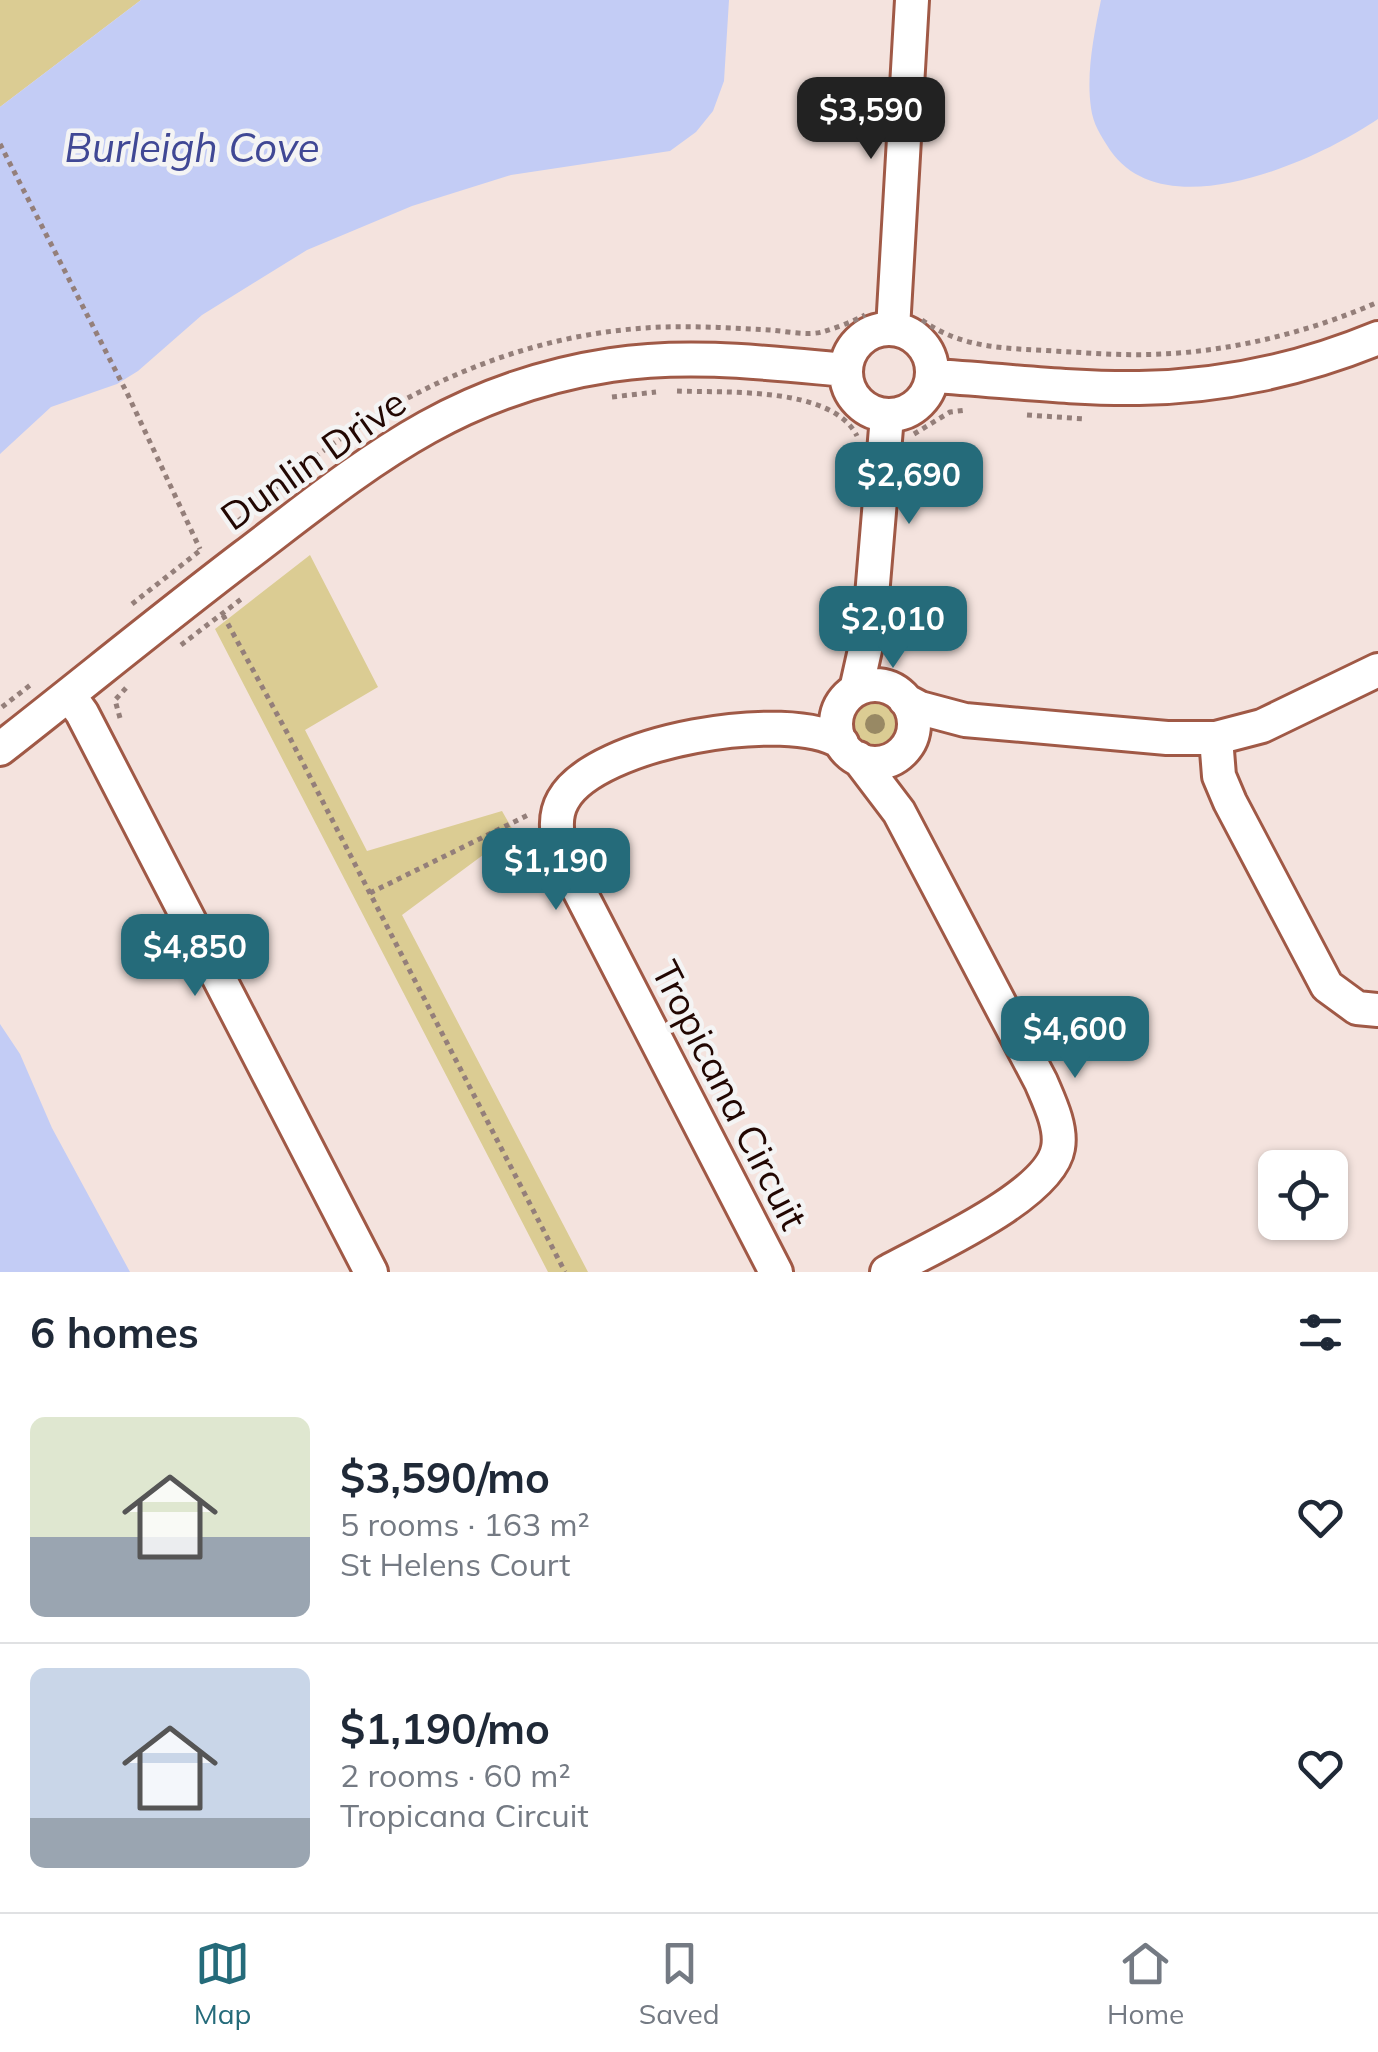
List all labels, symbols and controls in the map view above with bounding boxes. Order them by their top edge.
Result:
pin: $3,590 [790,77,952,162]
text: $3,590 [819,89,923,129]
water label: Burleigh Cove [65,122,319,172]
street label: Dunlin Drive [211,378,415,540]
pin: $2,690 [828,442,990,527]
text: $2,690 [857,454,961,494]
pin: $2,010 [812,586,974,671]
text: $2,010 [841,598,945,638]
pin: $1,190 [475,828,637,913]
text: $1,190 [504,840,608,880]
pin: $4,850 [114,914,276,999]
text: $4,850 [143,926,247,966]
street label: Tropicana Circuit [642,953,818,1237]
pin: $4,600 [994,996,1156,1081]
text: $4,600 [1023,1008,1127,1048]
map controls [1258,1150,1348,1240]
button: locate [1258,1150,1348,1240]
icon: filters [1293,1305,1348,1360]
text: 6 homes [30,1306,199,1359]
text: $3,590/mo [340,1451,550,1504]
icon: home [110,1457,230,1577]
icon: heart [1293,1490,1348,1545]
text: 5 rooms · 163 m² [340,1504,590,1544]
text: St Helens Court [340,1544,571,1584]
text: $1,190/mo [340,1702,550,1755]
icon: home [110,1708,230,1828]
icon: heart [1293,1741,1348,1796]
text: 2 rooms · 60 m² [340,1755,571,1795]
text: Tropicana Circuit [340,1795,589,1835]
tab: Map [194,1936,251,2031]
tab: Saved [639,1936,720,2031]
tab: Home [1107,1936,1184,2031]

